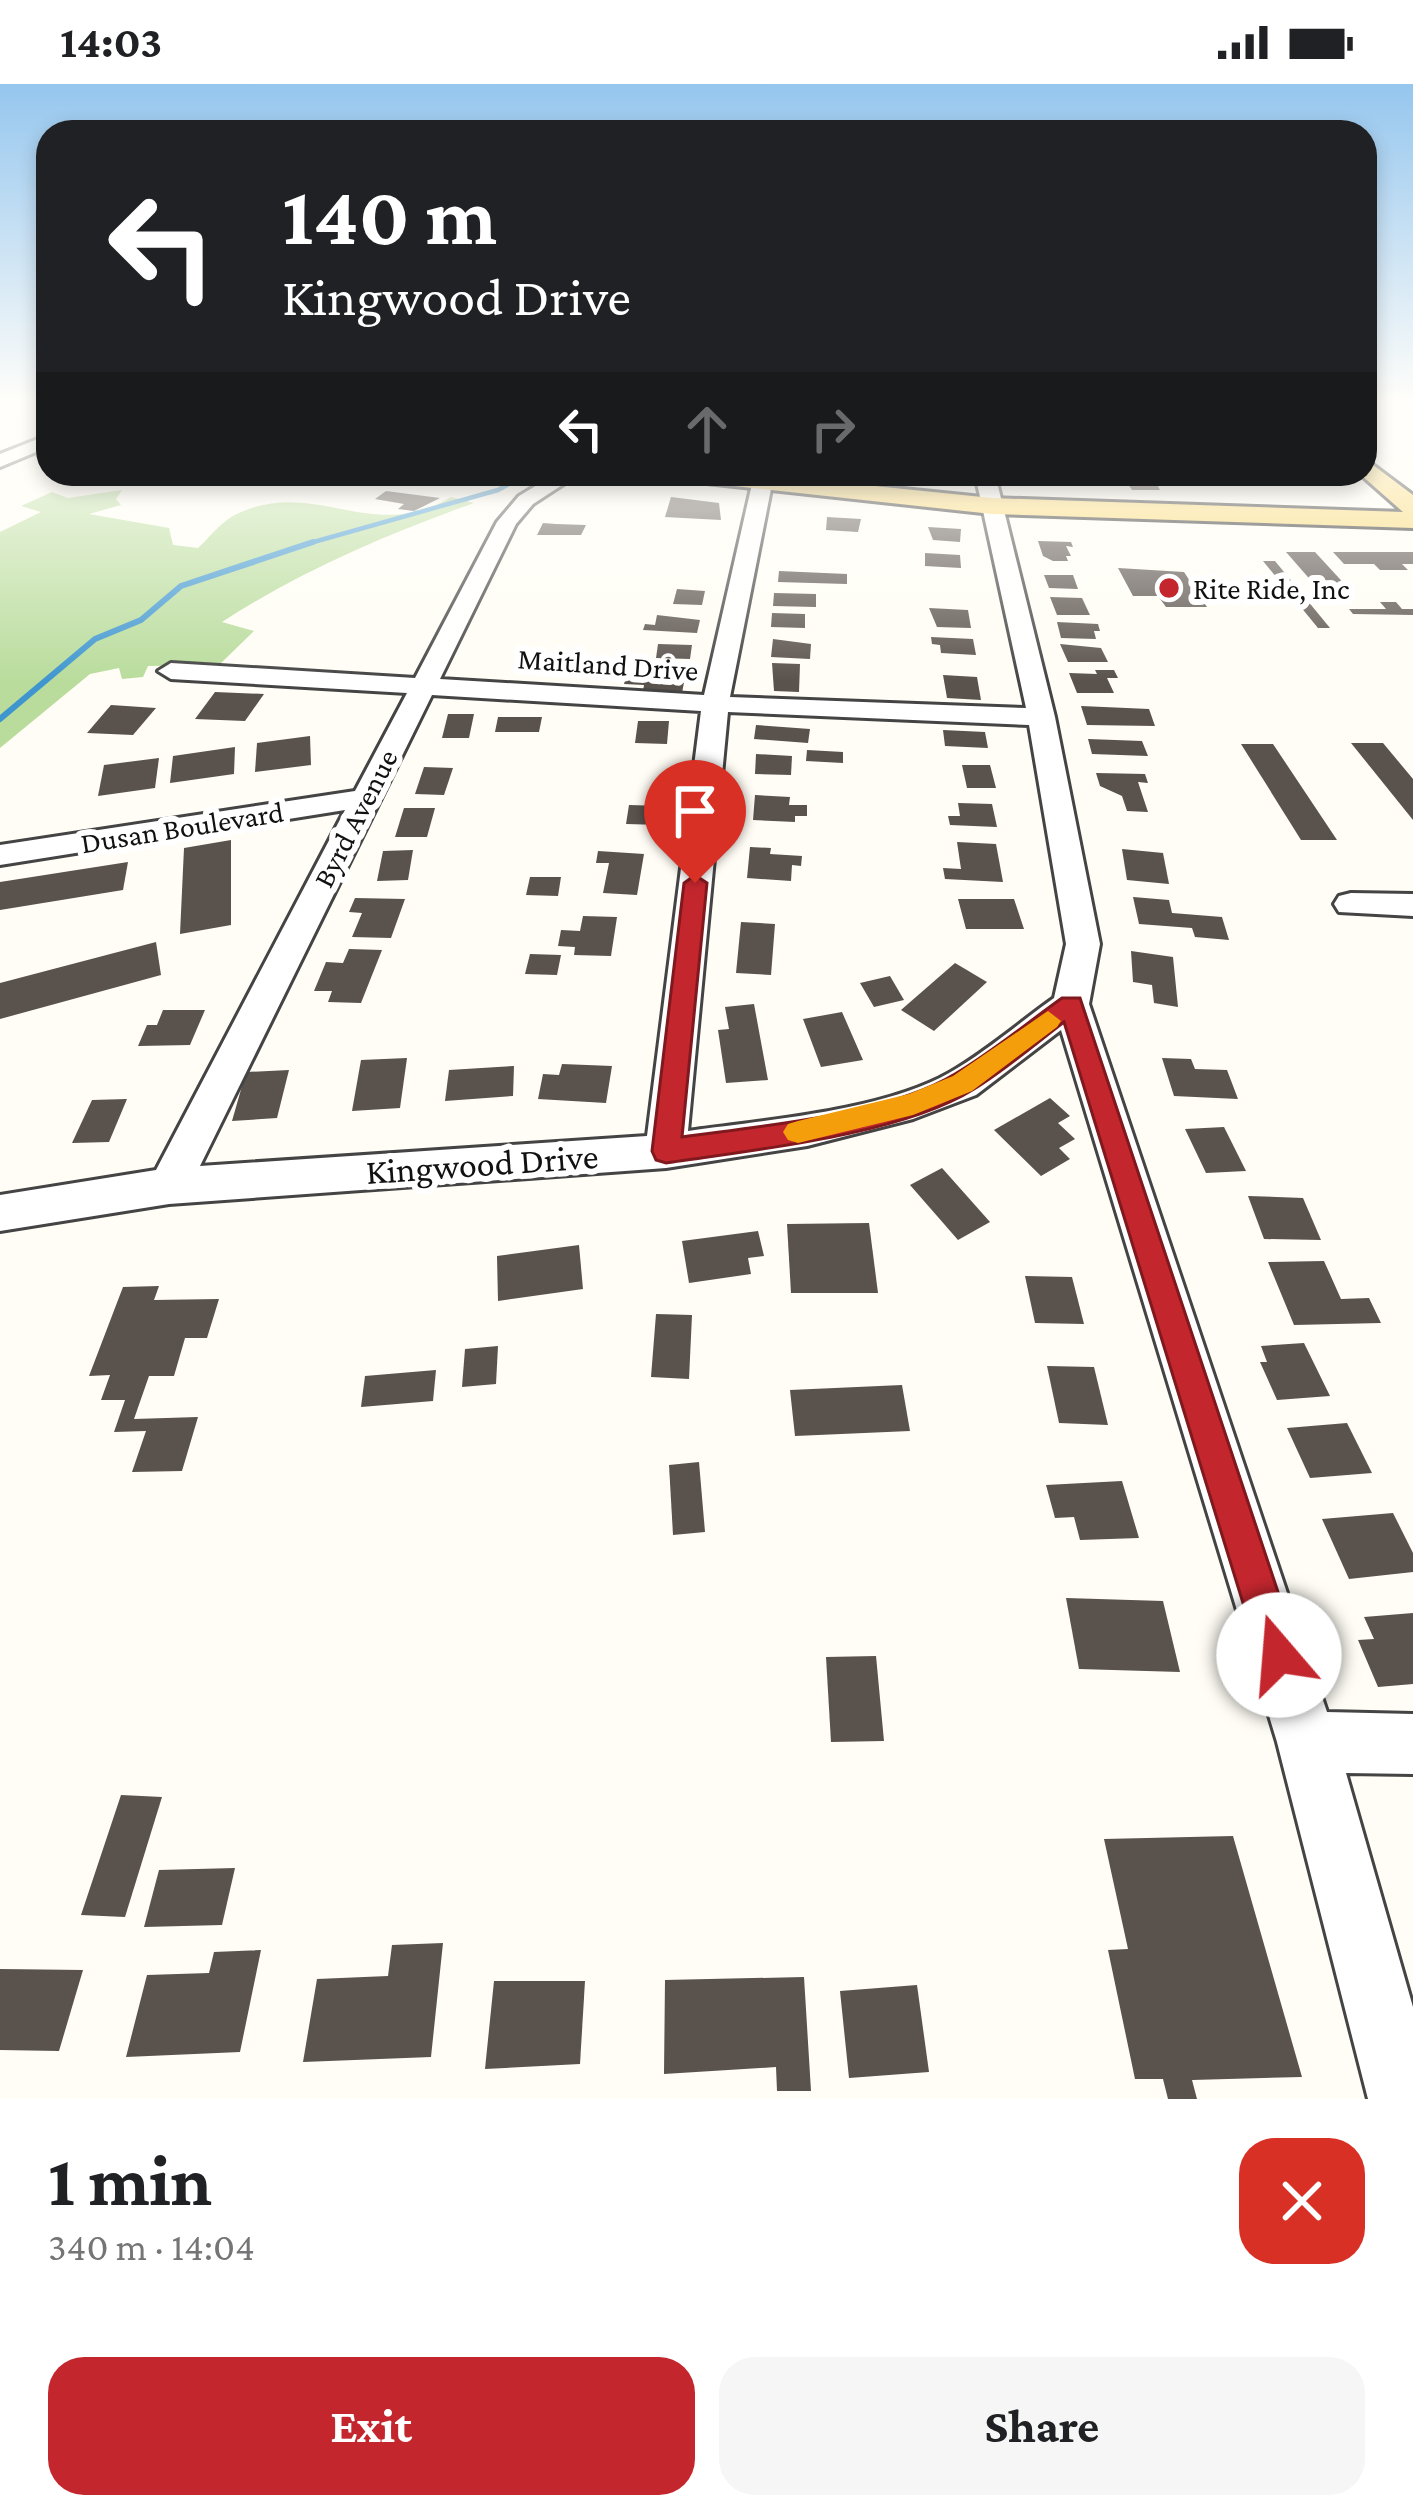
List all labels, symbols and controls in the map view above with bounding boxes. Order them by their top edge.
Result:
text: 14:03 [60,17,162,67]
icon: left [84,168,240,324]
text: 140 m [282,169,497,262]
text: Kingwood Drive [282,267,631,327]
icon: left [548,396,614,462]
icon: ahead [674,396,740,462]
icon: right [800,396,866,462]
place label: Rite Ride, Inc [1193,572,1350,605]
marker: Rite Ride, Inc [1156,575,1182,601]
street label: Maitland Drive [517,641,699,687]
street label: Byrd Avenue [306,744,405,893]
pin [644,760,746,883]
icon: arrive [662,778,728,844]
street label: Dusan Boulevard [78,795,286,859]
street label: Kingwood Drive [365,1136,599,1192]
position arrow [1216,1592,1342,1718]
button: close [1239,2138,1365,2264]
text: 1 min [48,2140,212,2220]
text: 340 m · 14:04 [48,2225,255,2268]
button: Exit [48,2357,695,2495]
button: Share [719,2357,1365,2495]

